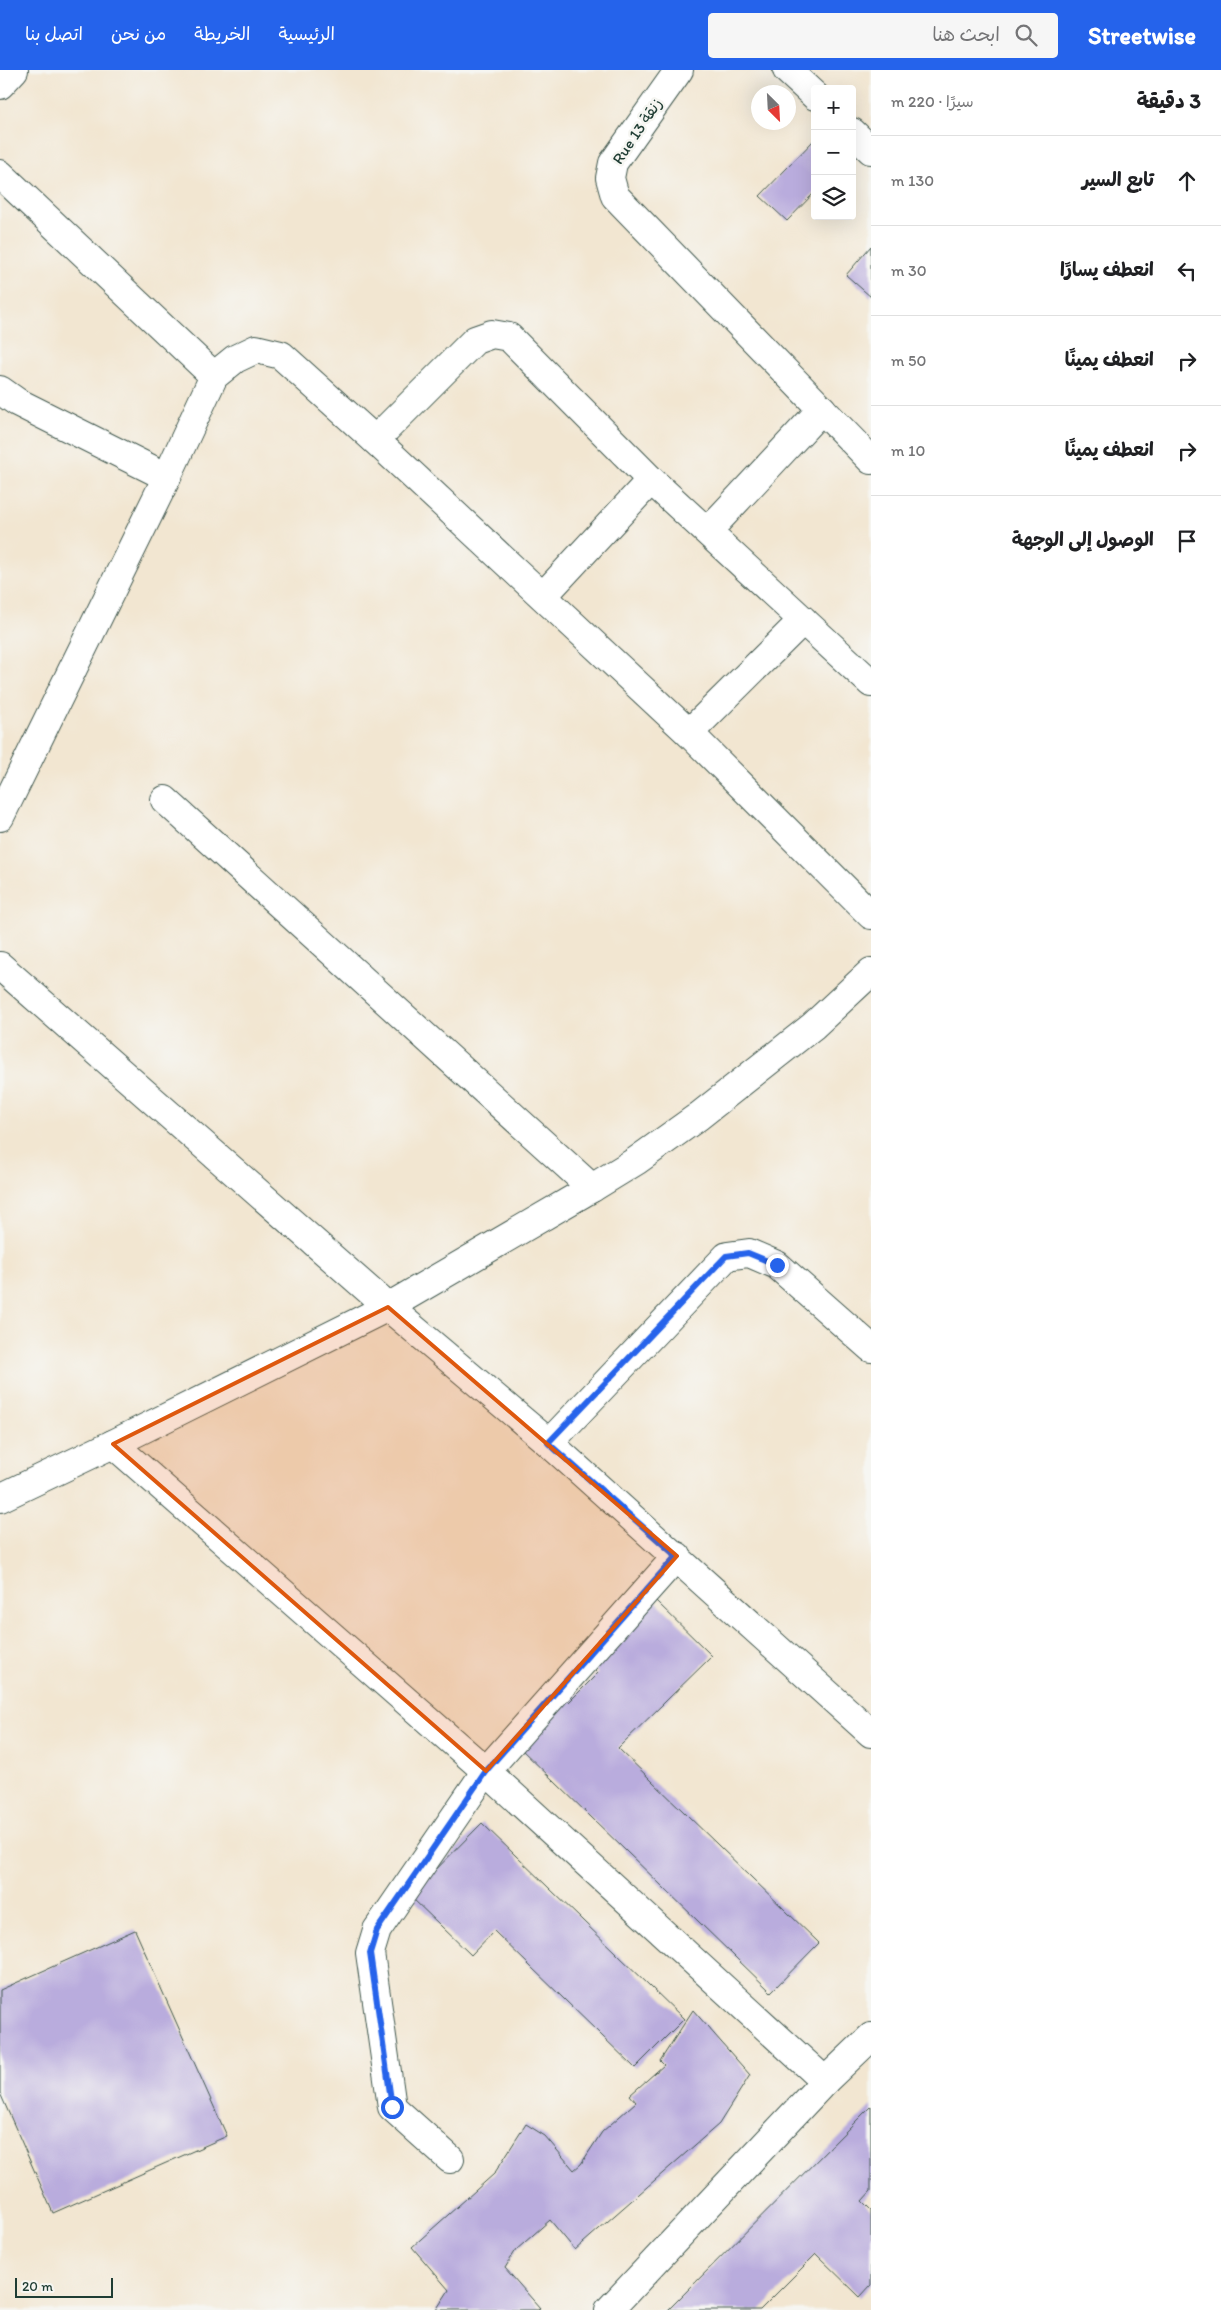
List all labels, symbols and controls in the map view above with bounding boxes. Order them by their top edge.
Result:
search box [708,13,1058,58]
icon: search [1012,21,1040,49]
text: Streetwise [1088,21,1196,50]
text: اتصل بنا [25,23,83,45]
text: من نحن [111,23,166,45]
text: الخريطة [194,23,251,45]
text: الرئيسية [279,23,335,45]
text: ابحث هنا [932,23,1000,46]
north arrow [751,85,796,130]
map controls [811,85,856,220]
button: + [811,85,856,130]
text: 3 دقيقة [1136,88,1201,113]
text: سيرًا · 220 m [891,92,974,111]
street label: Rue 13 زنقة [608,94,666,168]
button: − [811,130,856,175]
icon: ahead [1173,167,1201,195]
text: تابع السير [1082,168,1154,191]
text: 130 m [891,171,934,190]
button: layers [811,175,856,220]
icon: left [1173,257,1201,285]
text: انعطف يسارًا [1060,258,1154,281]
text: 30 m [891,261,927,280]
icon: right [1173,347,1201,375]
text: انعطف يمينًا [1065,348,1154,371]
text: 50 m [891,351,926,370]
icon: right [1173,437,1201,465]
text: انعطف يمينًا [1065,438,1154,461]
text: 10 m [891,441,925,460]
icon: arrive [1173,527,1201,555]
text: الوصول إلى الوجهة [1012,528,1154,551]
route end [766,1254,789,1277]
route start [381,2096,404,2119]
scale bar [15,2275,112,2298]
text: 20 m [22,2278,53,2295]

